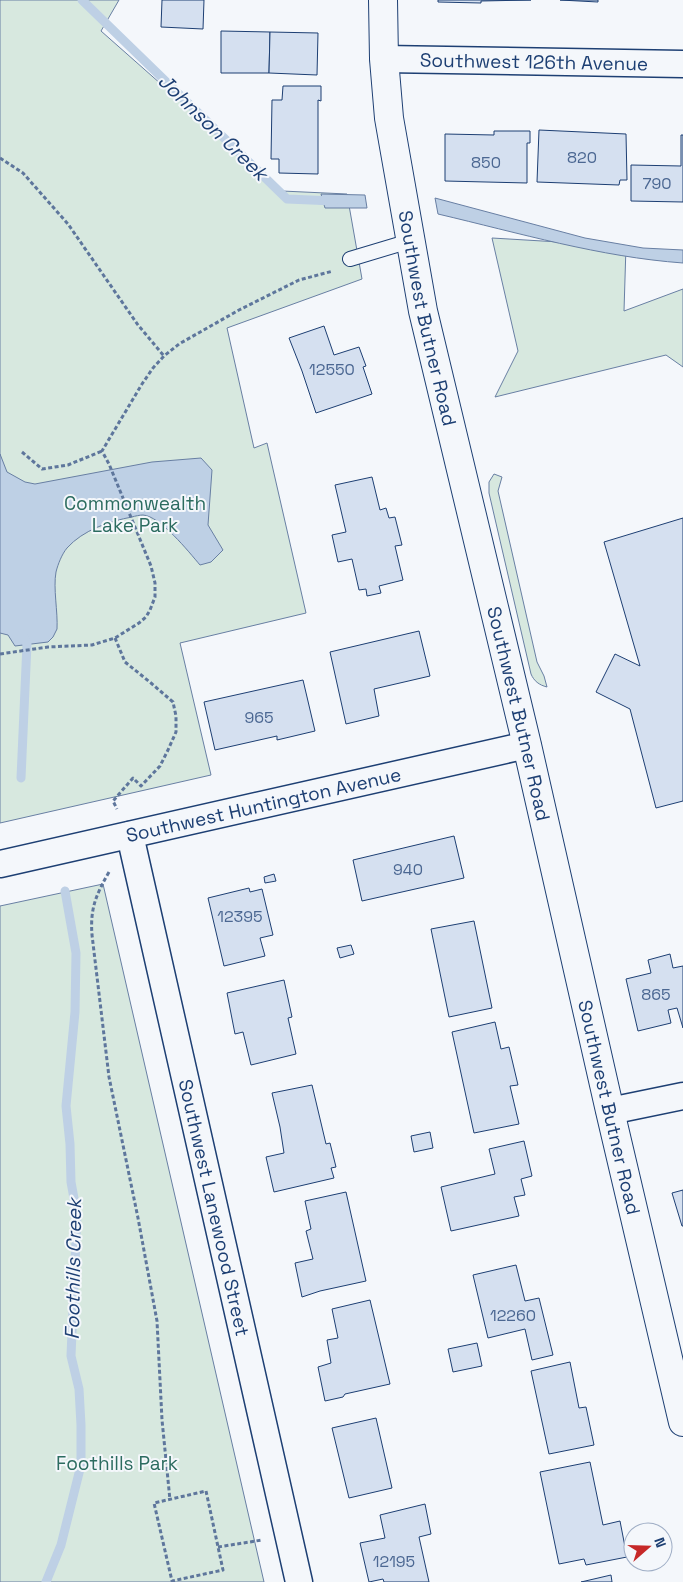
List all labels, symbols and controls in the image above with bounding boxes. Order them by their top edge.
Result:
street label: Southwest 126th Avenue [420,48,648,76]
water label: Johnson Creek [153,68,275,188]
house number: 820 [567,147,597,168]
house number: 850 [471,152,501,173]
house number: 790 [642,173,672,194]
street label: Southwest Butner Road [392,208,462,428]
house number: 12550 [309,359,355,380]
park label: Commonwealth Lake Park [64,491,206,538]
street label: Southwest Butner Road [481,604,556,823]
house number: 965 [244,707,274,728]
street label: Southwest Huntington Avenue [123,762,404,848]
house number: 940 [393,859,423,880]
house number: 12395 [217,906,263,927]
house number: 865 [641,984,671,1005]
street label: Southwest Butner Road [572,998,646,1217]
street label: Southwest Lanewood Street [173,1077,255,1339]
water label: Foothills Creek [59,1196,87,1340]
house number: 12260 [490,1305,536,1326]
park label: Foothills Park [56,1451,178,1476]
north arrow [623,1522,673,1572]
text: N [650,1535,670,1550]
house number: 12195 [373,1551,415,1572]

